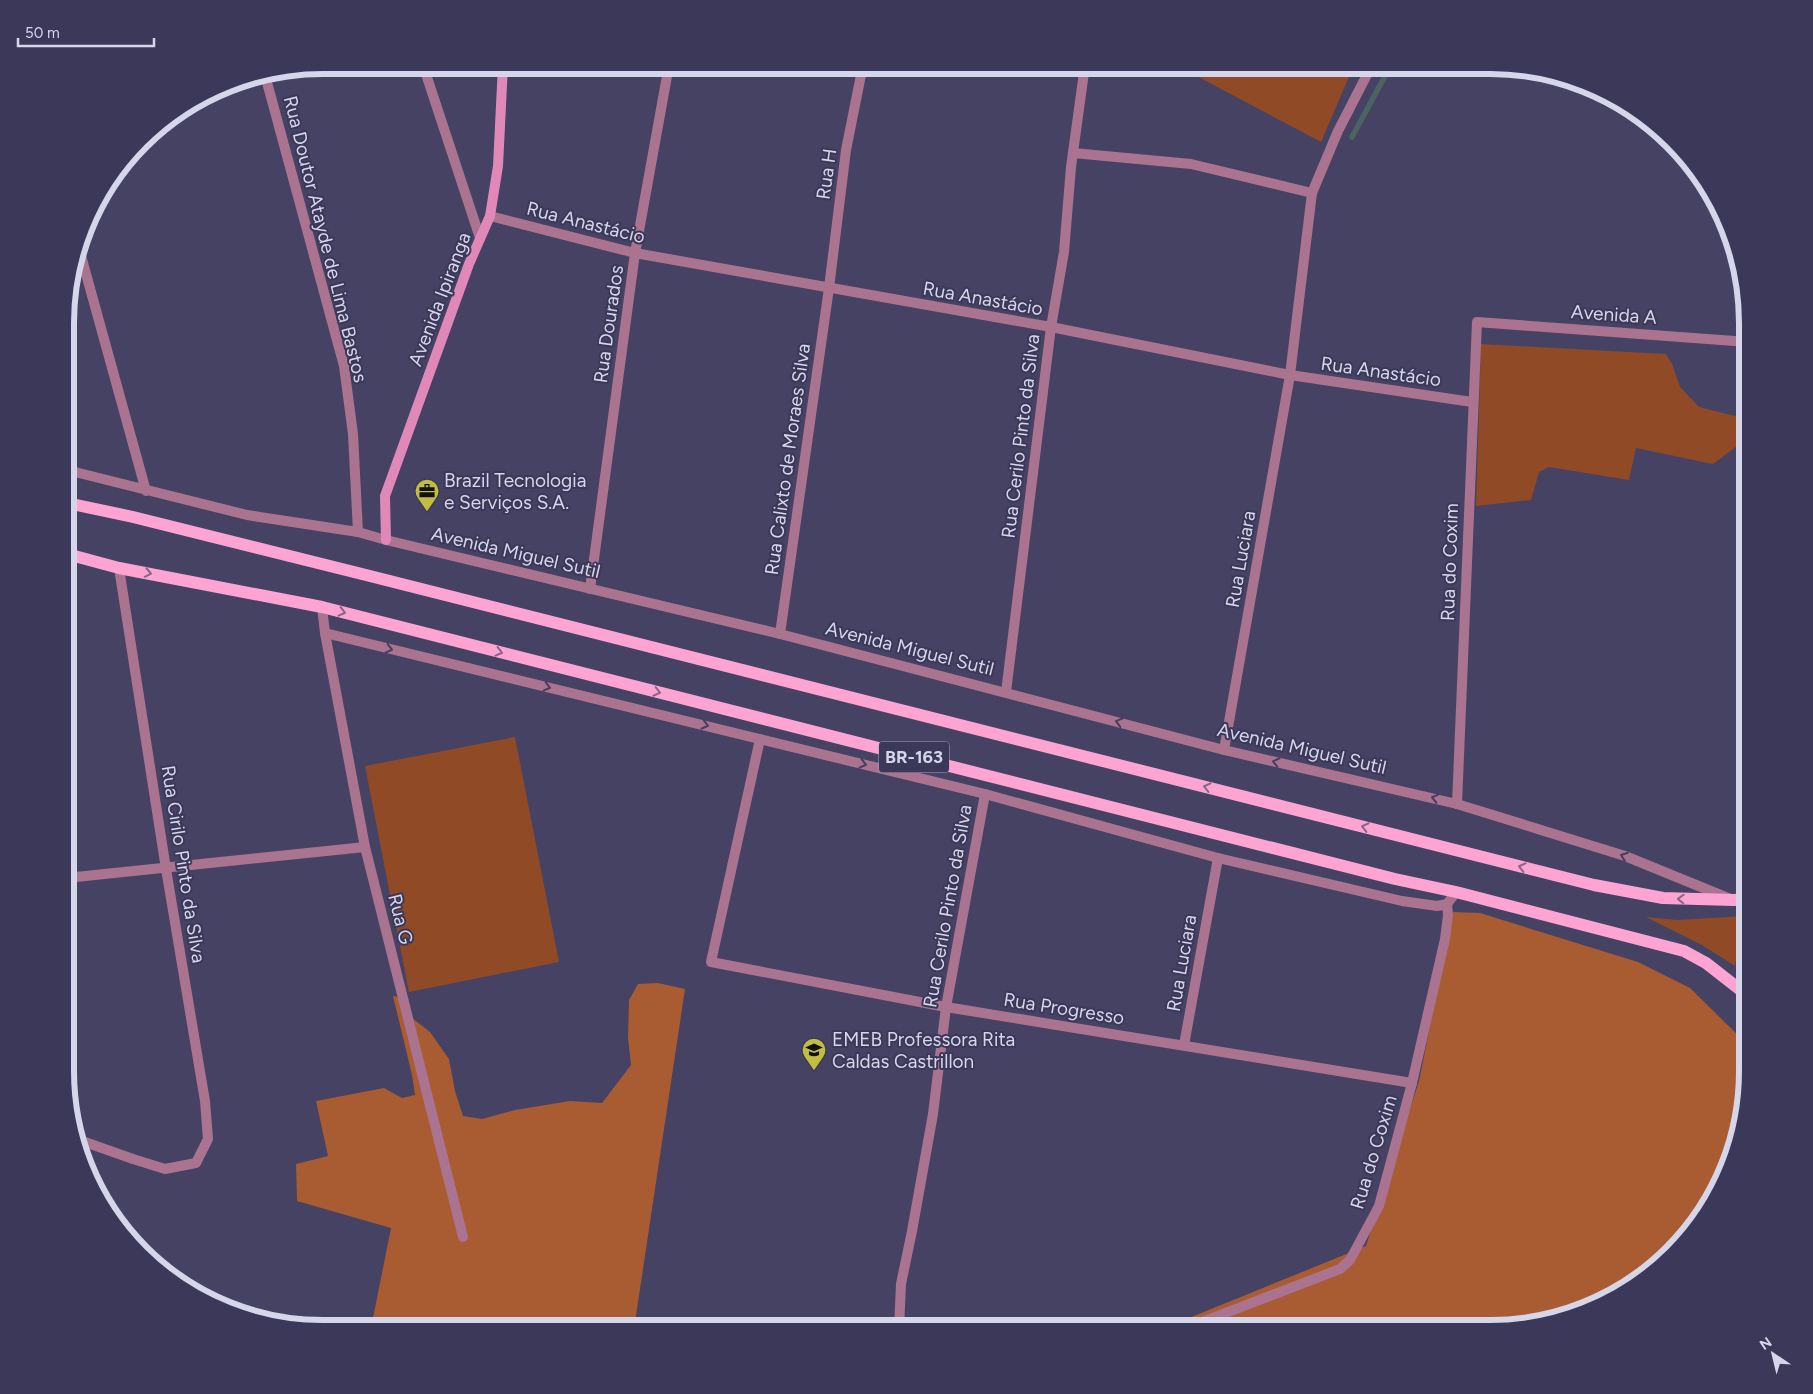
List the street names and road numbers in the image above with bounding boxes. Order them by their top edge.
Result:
street label: Rua Doutor Atayde de Lima Bastos [279,93,372,385]
street label: Rua H [812,147,841,201]
street label: Rua Anastácio [524,197,648,248]
street label: Avenida Ipiranga [403,229,476,369]
street label: Rua Dourados [589,264,628,384]
street label: Rua Anastácio [921,277,1045,320]
street label: Avenida A [1570,300,1658,329]
street label: Rua Cerilo Pinto da Silva [997,333,1044,540]
street label: Rua Calixto de Moraes Silva [760,342,815,576]
street label: Rua Anastácio [1319,352,1443,391]
street label: Rua do Coxim [1436,503,1463,621]
street label: Rua Luciara [1221,509,1260,609]
street label: Avenida Miguel Sutil [429,522,603,583]
street label: Avenida Miguel Sutil [823,616,996,681]
street label: Avenida Miguel Sutil [1215,718,1389,779]
road number: BR-163 [879,742,949,772]
street label: Rua Cirilo Pinto da Silva [157,764,210,964]
street label: Rua Cerilo Pinto da Silva [918,803,977,1009]
street label: Rua G [383,891,418,947]
street label: Rua Luciara [1162,913,1201,1013]
street label: Rua Progresso [1002,988,1126,1029]
street label: Rua do Coxim [1345,1092,1402,1212]

